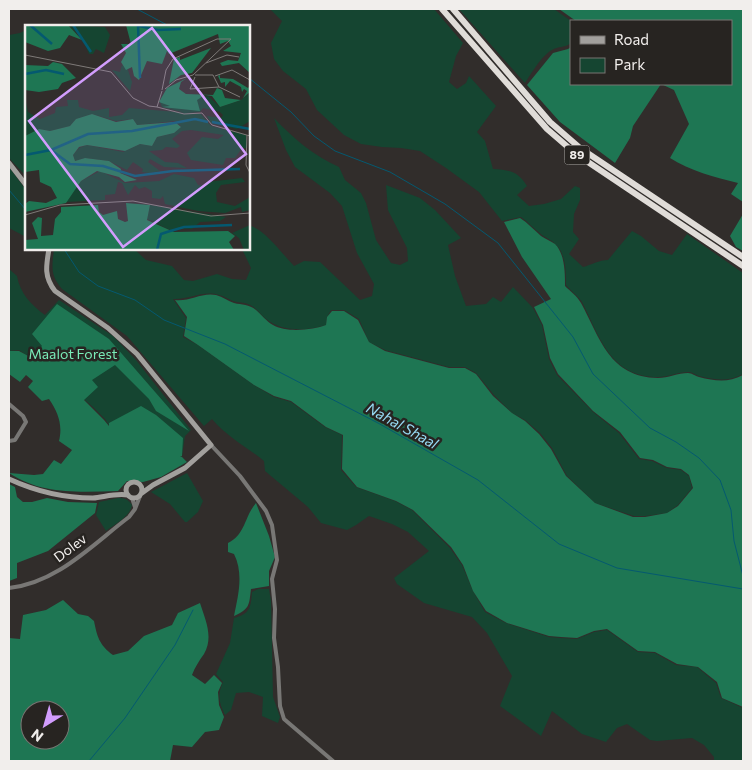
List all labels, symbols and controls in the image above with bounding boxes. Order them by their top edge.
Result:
legend [570,20,732,85]
inset map [25,25,250,250]
text: Road [614,30,649,48]
text: Park [614,55,645,73]
road number: 89 [564,146,590,164]
park label: Maalot Forest [28,345,118,362]
water label: Nahal Shaal [363,398,443,453]
street label: Dolev [50,530,89,565]
north arrow [20,700,70,750]
text: N [28,726,46,746]

